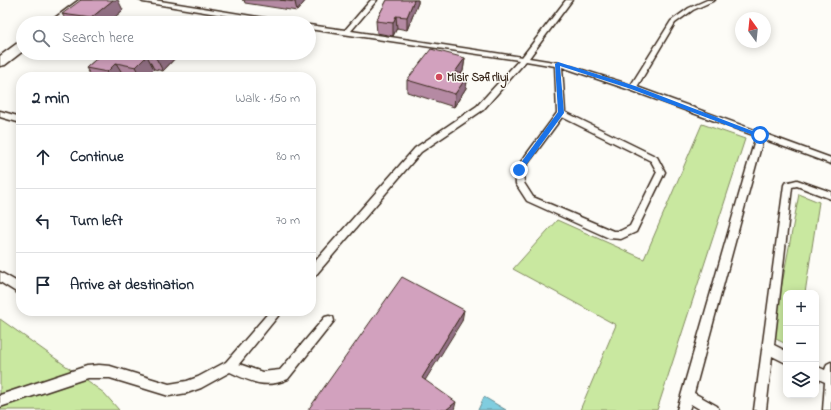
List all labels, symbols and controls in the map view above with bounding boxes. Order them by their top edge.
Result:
north arrow [735,12,771,48]
search box [16,16,316,60]
icon: search [30,27,52,49]
text: Search here [62,27,134,49]
place label: Misir Səfirliyi [447,69,509,89]
marker: Misir Səfirliyi [434,72,444,82]
text: 2 min [32,86,69,111]
text: Walk · 150 m [235,89,300,108]
route start [751,126,769,144]
icon: ahead [32,146,54,168]
text: Continue [70,146,124,168]
text: 80 m [276,147,300,166]
route end [510,161,528,179]
icon: left [32,210,54,232]
text: Turn left [70,210,123,232]
text: 70 m [276,211,300,230]
icon: arrive [32,274,54,296]
text: Arrive at destination [70,274,194,296]
map controls [783,290,819,398]
button: + [783,290,819,326]
button: − [783,326,819,362]
button: layers [783,362,819,398]

